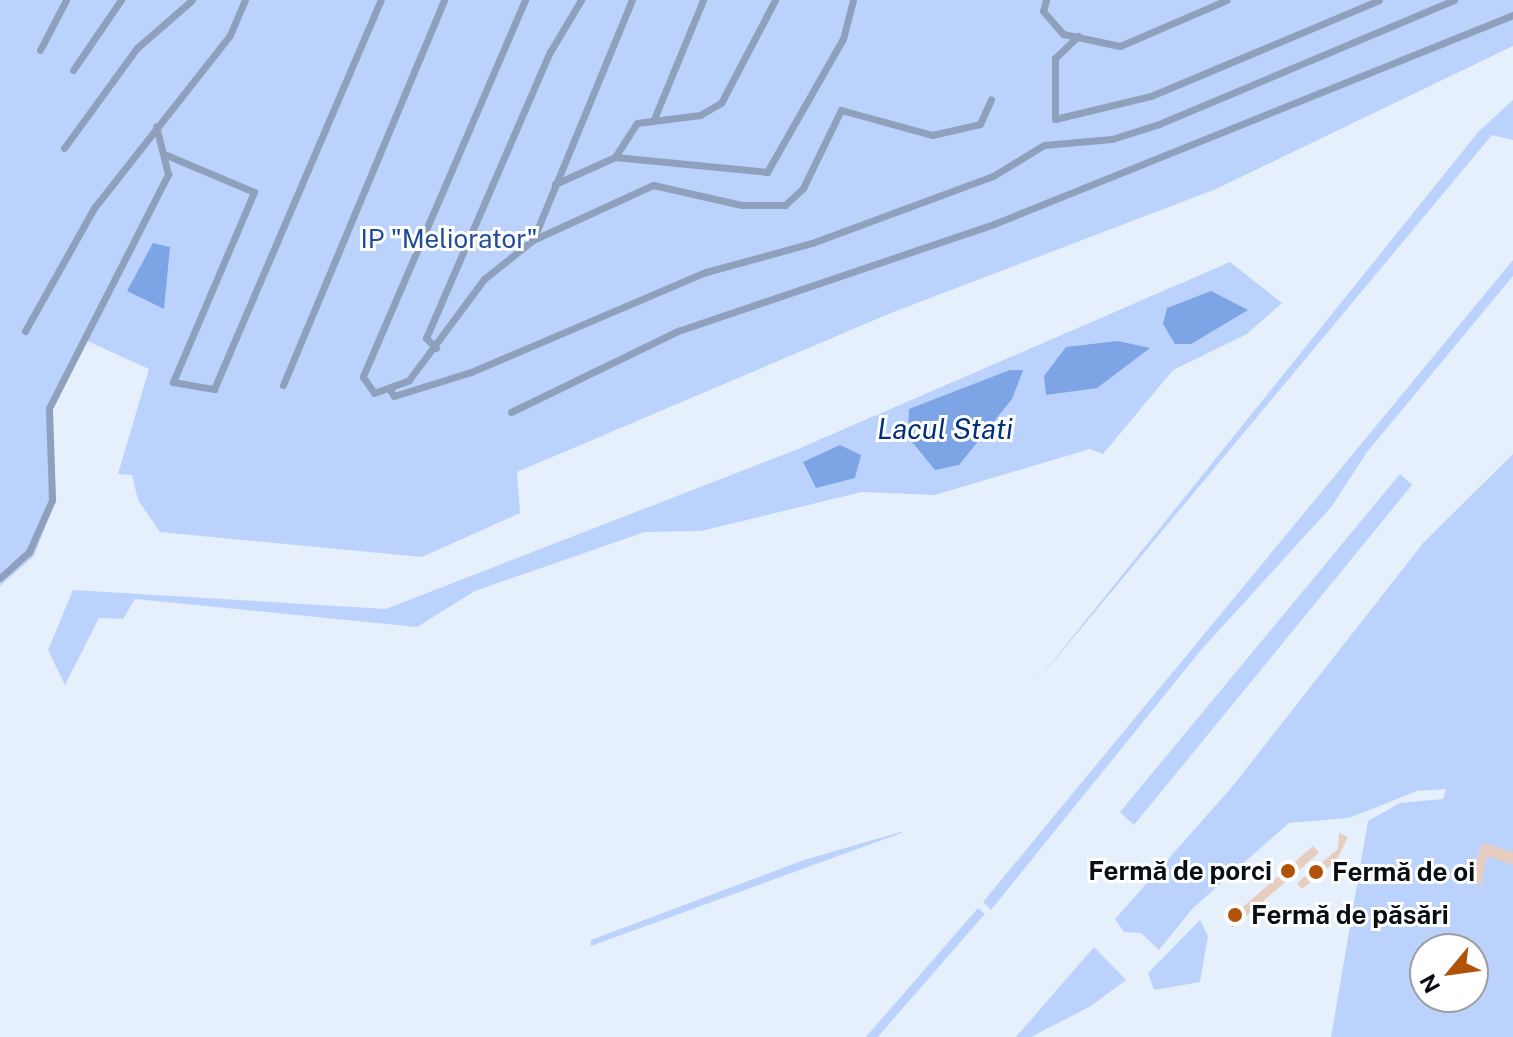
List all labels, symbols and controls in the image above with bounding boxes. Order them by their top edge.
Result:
park label: IP "Meliorator" [360,223,538,255]
water label: Lacul Stati [877,412,1013,446]
place label: Fermă de porci [1088,855,1272,887]
place label: Fermă de oi [1332,856,1475,888]
marker: Fermă de porci [1279,862,1297,880]
marker: Fermă de oi [1307,863,1325,881]
place label: Fermă de păsări [1251,899,1449,931]
marker: Fermă de păsări [1226,906,1244,924]
north arrow [1409,933,1489,1013]
text: N [1414,970,1445,997]

